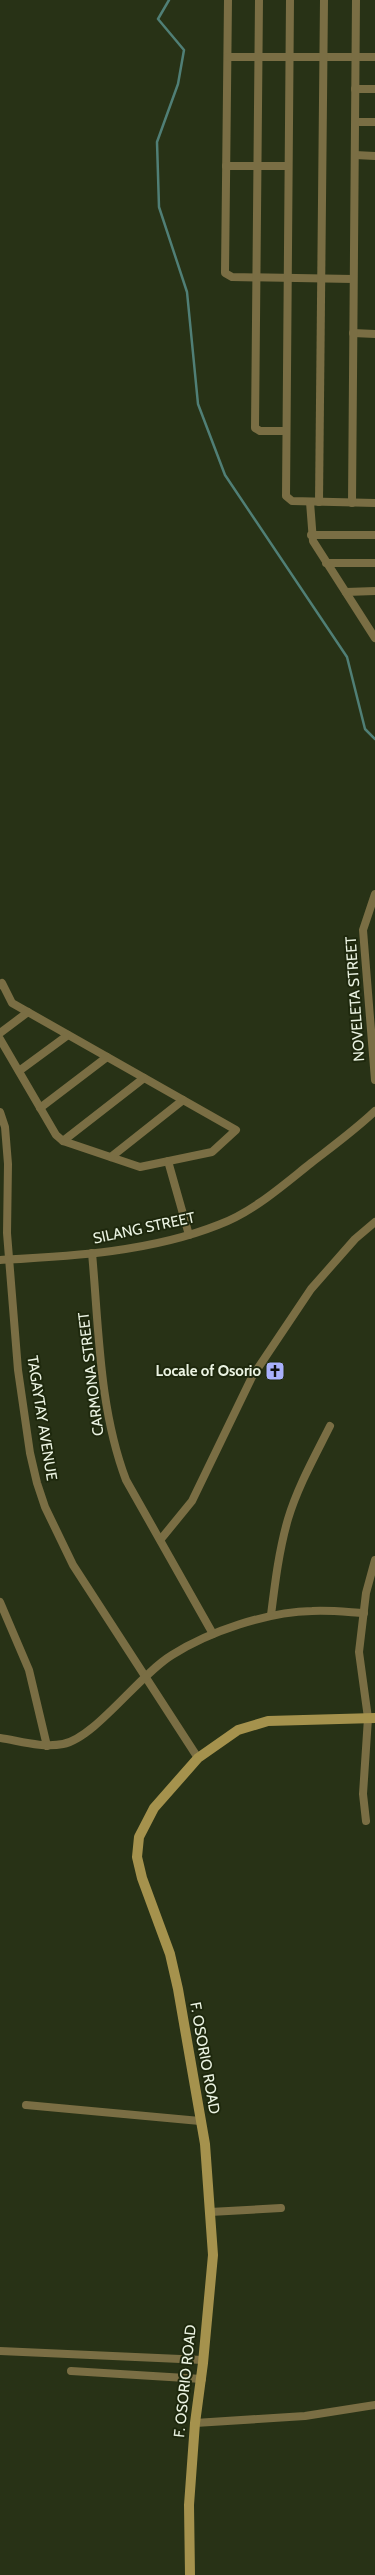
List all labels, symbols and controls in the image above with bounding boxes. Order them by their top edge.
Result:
street label: NOVELETA STREET [342,936,368,1062]
street label: SILANG STREET [91,1208,197,1248]
street label: CARMONA STREET [74,1311,108,1437]
street label: TAGAYTAY AVENUE [23,1354,61,1482]
church icon: Locale of Osorio [264,1360,286,1382]
place label: Locale of Osorio [156,1362,261,1380]
street label: F. OSORIO ROAD [186,2001,224,2116]
street label: F. OSORIO ROAD [170,2324,200,2438]

